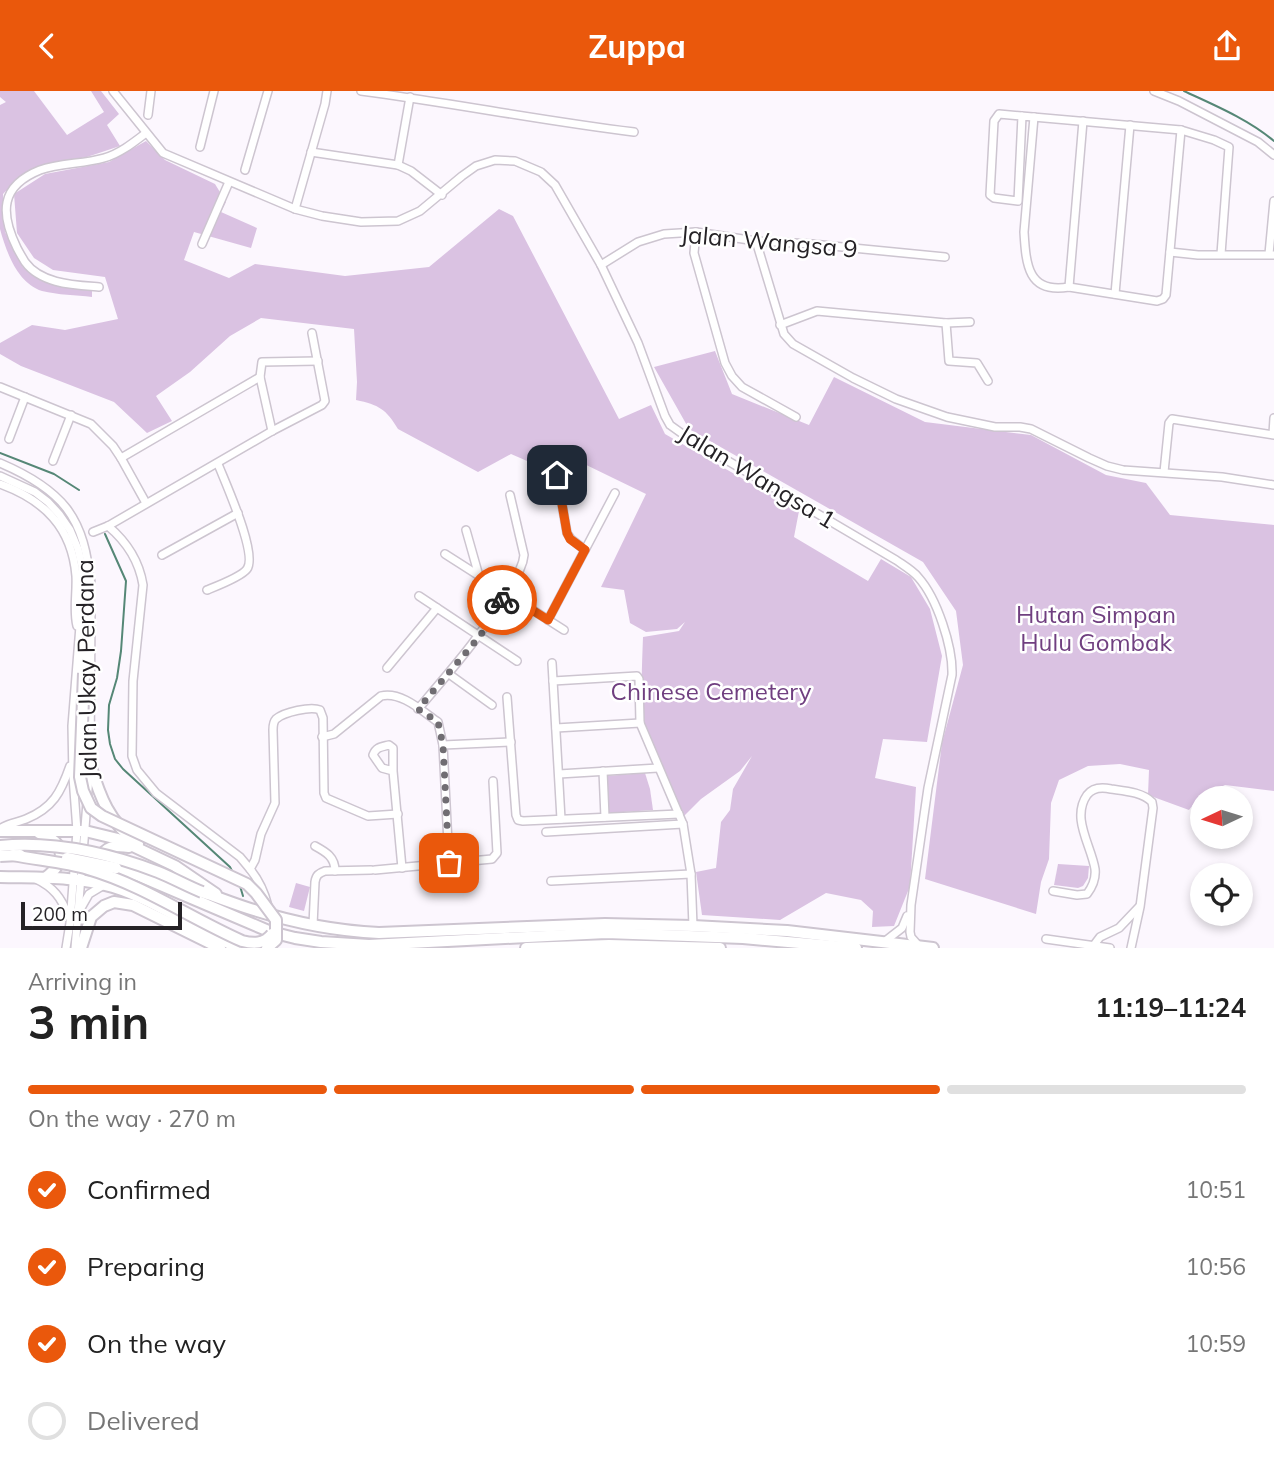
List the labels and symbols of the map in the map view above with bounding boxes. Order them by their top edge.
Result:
street label: Jalan Wangsa 9 [679,218,859,264]
street label: Jalan Wangsa 1 [674,417,842,535]
pin [527,445,587,505]
street label: Jalan Ukay Perdana [69,559,103,779]
courier [467,565,537,635]
park label: Hutan Simpan Hulu Gombak [1016,599,1176,657]
park label: Chinese Cemetery [611,676,812,706]
north arrow [1190,786,1253,849]
pin [419,833,479,893]
scale bar [21,899,182,931]

